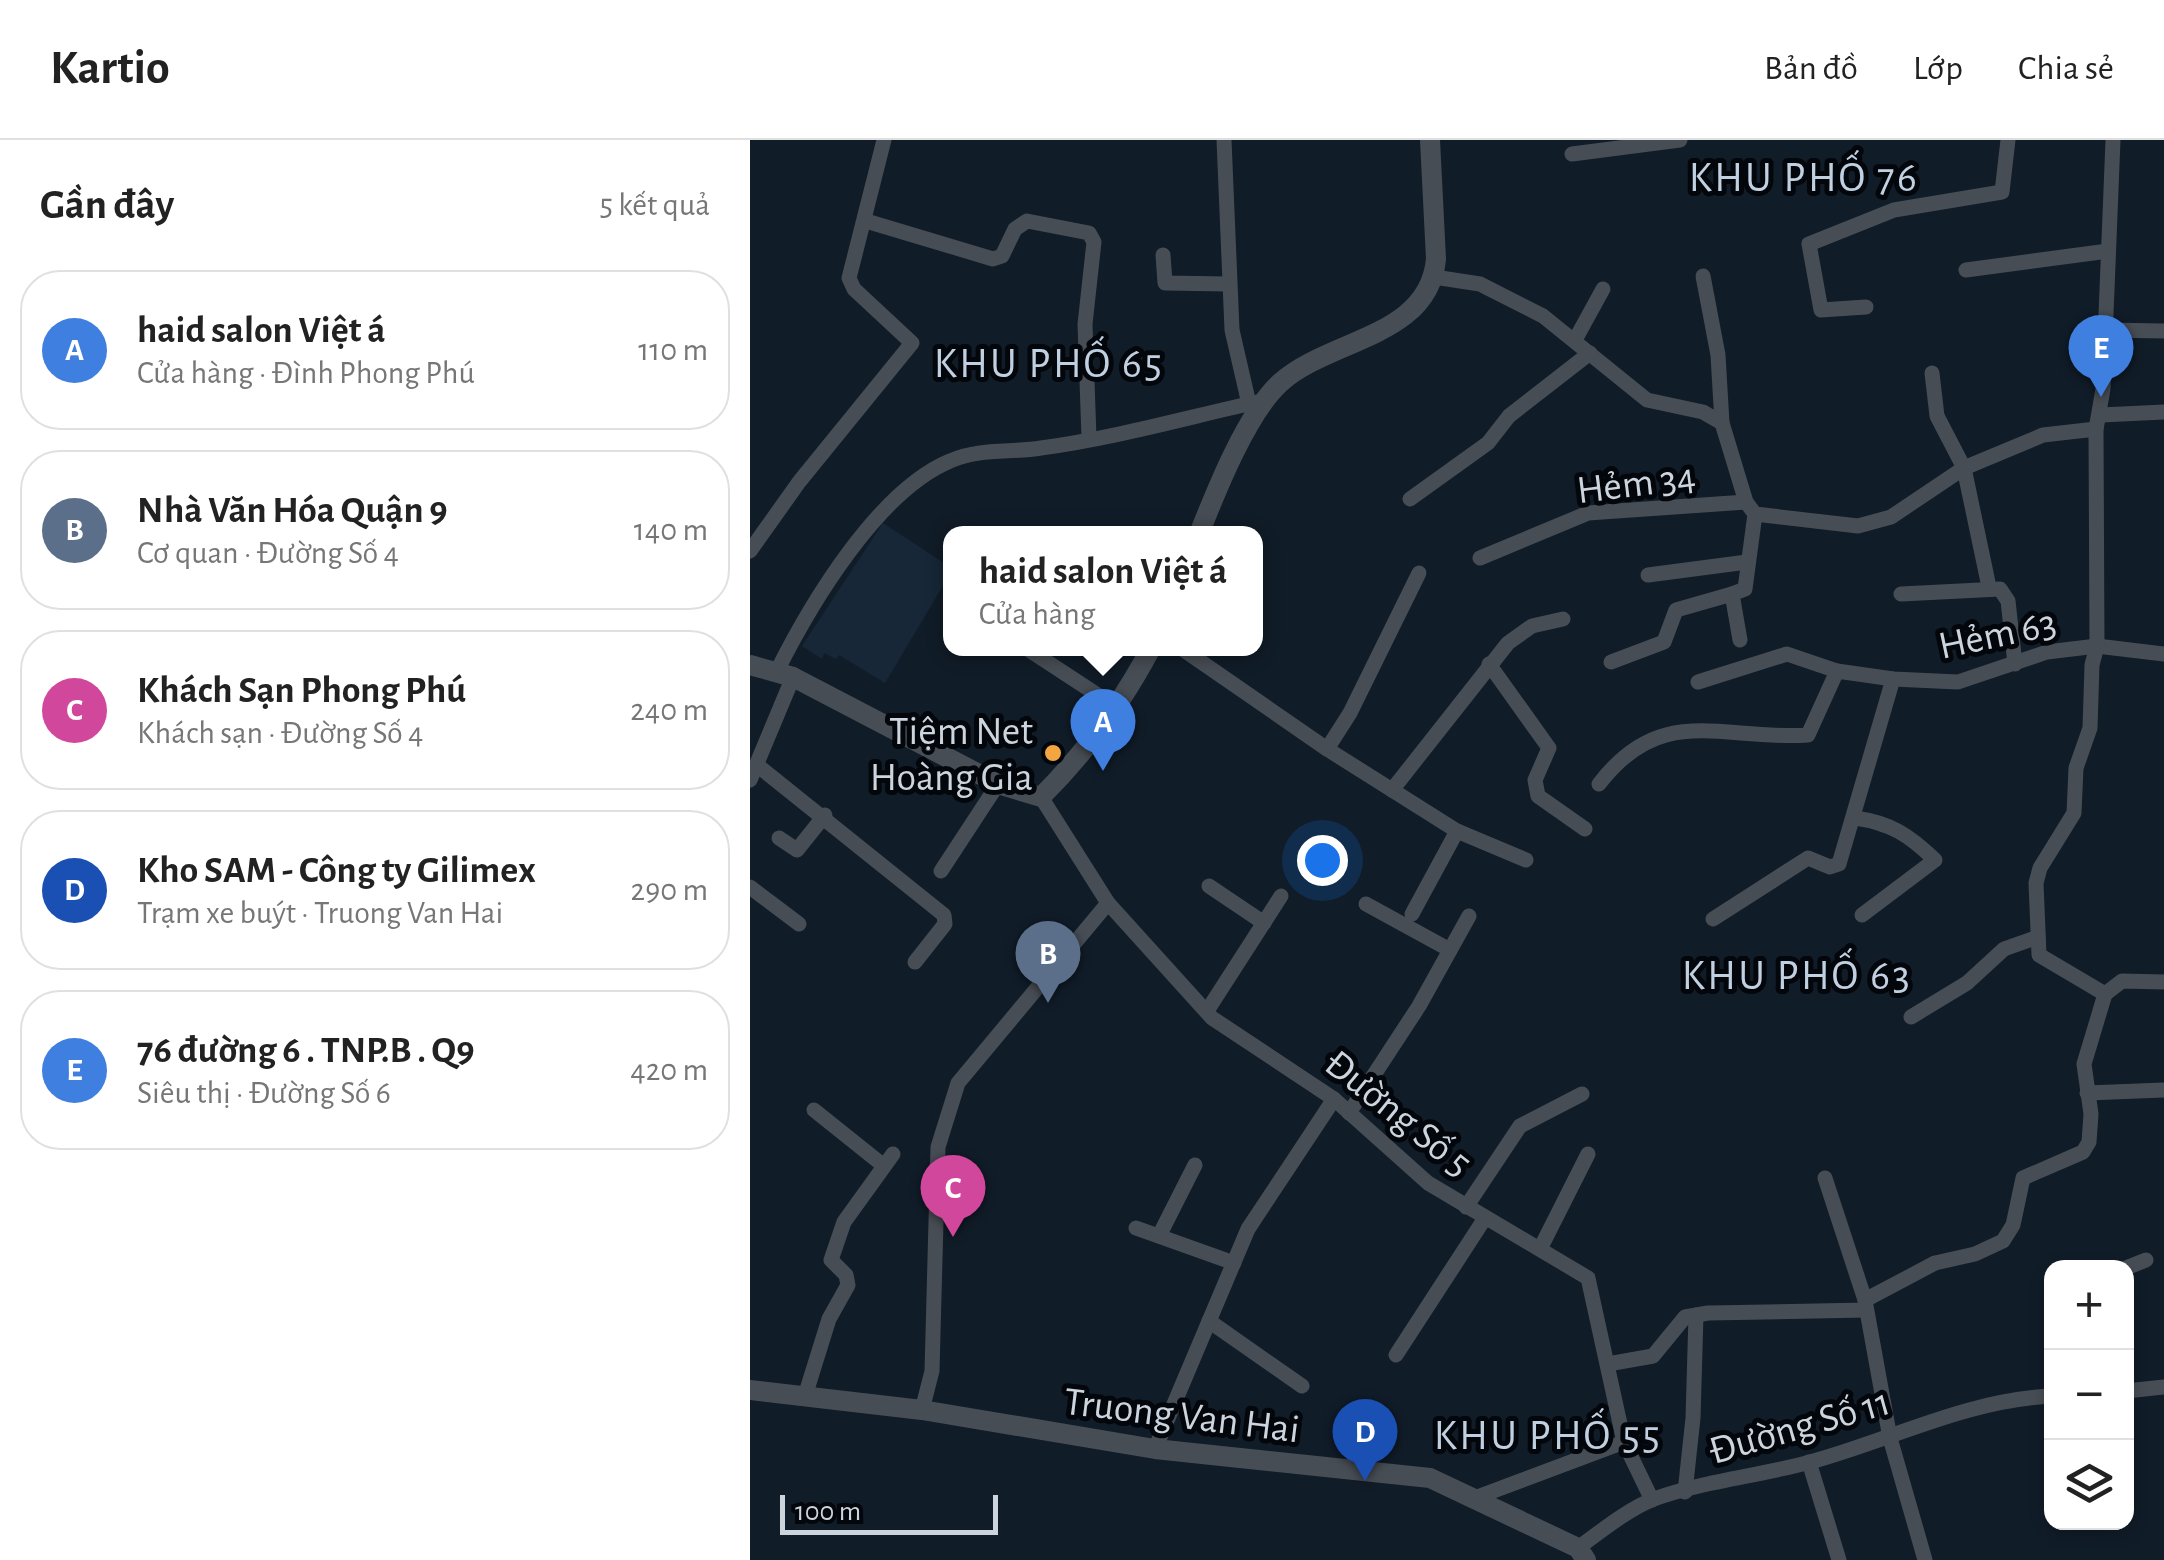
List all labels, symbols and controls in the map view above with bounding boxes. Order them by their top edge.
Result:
text: Kartio [50,45,170,93]
text: Bản đồ [1764,51,1858,86]
text: Lớp [1913,51,1963,86]
text: Chia sẻ [2018,51,2114,86]
district label: KHU PHỐ 76 [1689,149,1919,199]
text: Gần đây [40,184,174,226]
text: 5 kết quả [600,189,710,221]
text: haid salon Việt á [137,312,385,350]
pin: E [2068,314,2134,397]
text: A [65,334,84,366]
text: 110 m [638,334,708,366]
district label: KHU PHỐ 65 [934,335,1164,385]
text: Cửa hàng · Đình Phong Phú [137,357,475,389]
street label: Hẻm 34 [1575,457,1698,511]
text: Nhà Văn Hóa Quận 9 [137,492,448,530]
text: B [65,514,84,546]
text: 140 m [634,514,708,546]
popup [943,526,1263,656]
text: Cơ quan · Đường Số 4 [137,537,399,569]
text: haid salon Việt á [979,553,1227,591]
text: Cửa hàng [979,598,1095,630]
street label: Hẻm 63 [1935,603,2060,667]
text: Khách Sạn Phong Phú [137,672,466,710]
pin: A [1070,688,1136,771]
text: C [66,694,83,726]
text: 240 m [630,694,708,726]
place label: Tiệm Net Hoàng Gia [870,712,1033,798]
text: Khách sạn · Đường Số 4 [137,717,423,749]
marker: Tiệm Net Hoàng Gia [1042,742,1064,764]
your location [1297,835,1348,886]
text: Kho SAM - Công ty Gilimex [137,852,536,890]
text: D [64,874,85,906]
text: 290 m [631,874,708,906]
text: Trạm xe buýt · Truong Van Hai [137,897,503,929]
pin: B [1016,920,1080,1003]
district label: KHU PHỐ 63 [1682,947,1912,997]
text: 76 đường 6 . TNP.B . Q9 [137,1032,475,1070]
street label: Đường Số 5 [1317,1043,1479,1184]
text: E [66,1054,83,1086]
text: 420 m [630,1054,708,1086]
text: Siêu thị · Đường Số 6 [137,1077,391,1109]
pin: C [920,1154,986,1237]
map controls [2044,1260,2134,1530]
button: + [2044,1260,2134,1350]
button: − [2044,1350,2134,1440]
street label: Truong Van Hai [1062,1382,1302,1450]
street label: Đường Số 11 [1704,1382,1895,1472]
pin: D [1332,1398,1398,1481]
district label: KHU PHỐ 55 [1434,1407,1662,1457]
button: layers [2044,1440,2134,1530]
scale bar [780,1490,998,1534]
text: 100 m [795,1498,861,1526]

